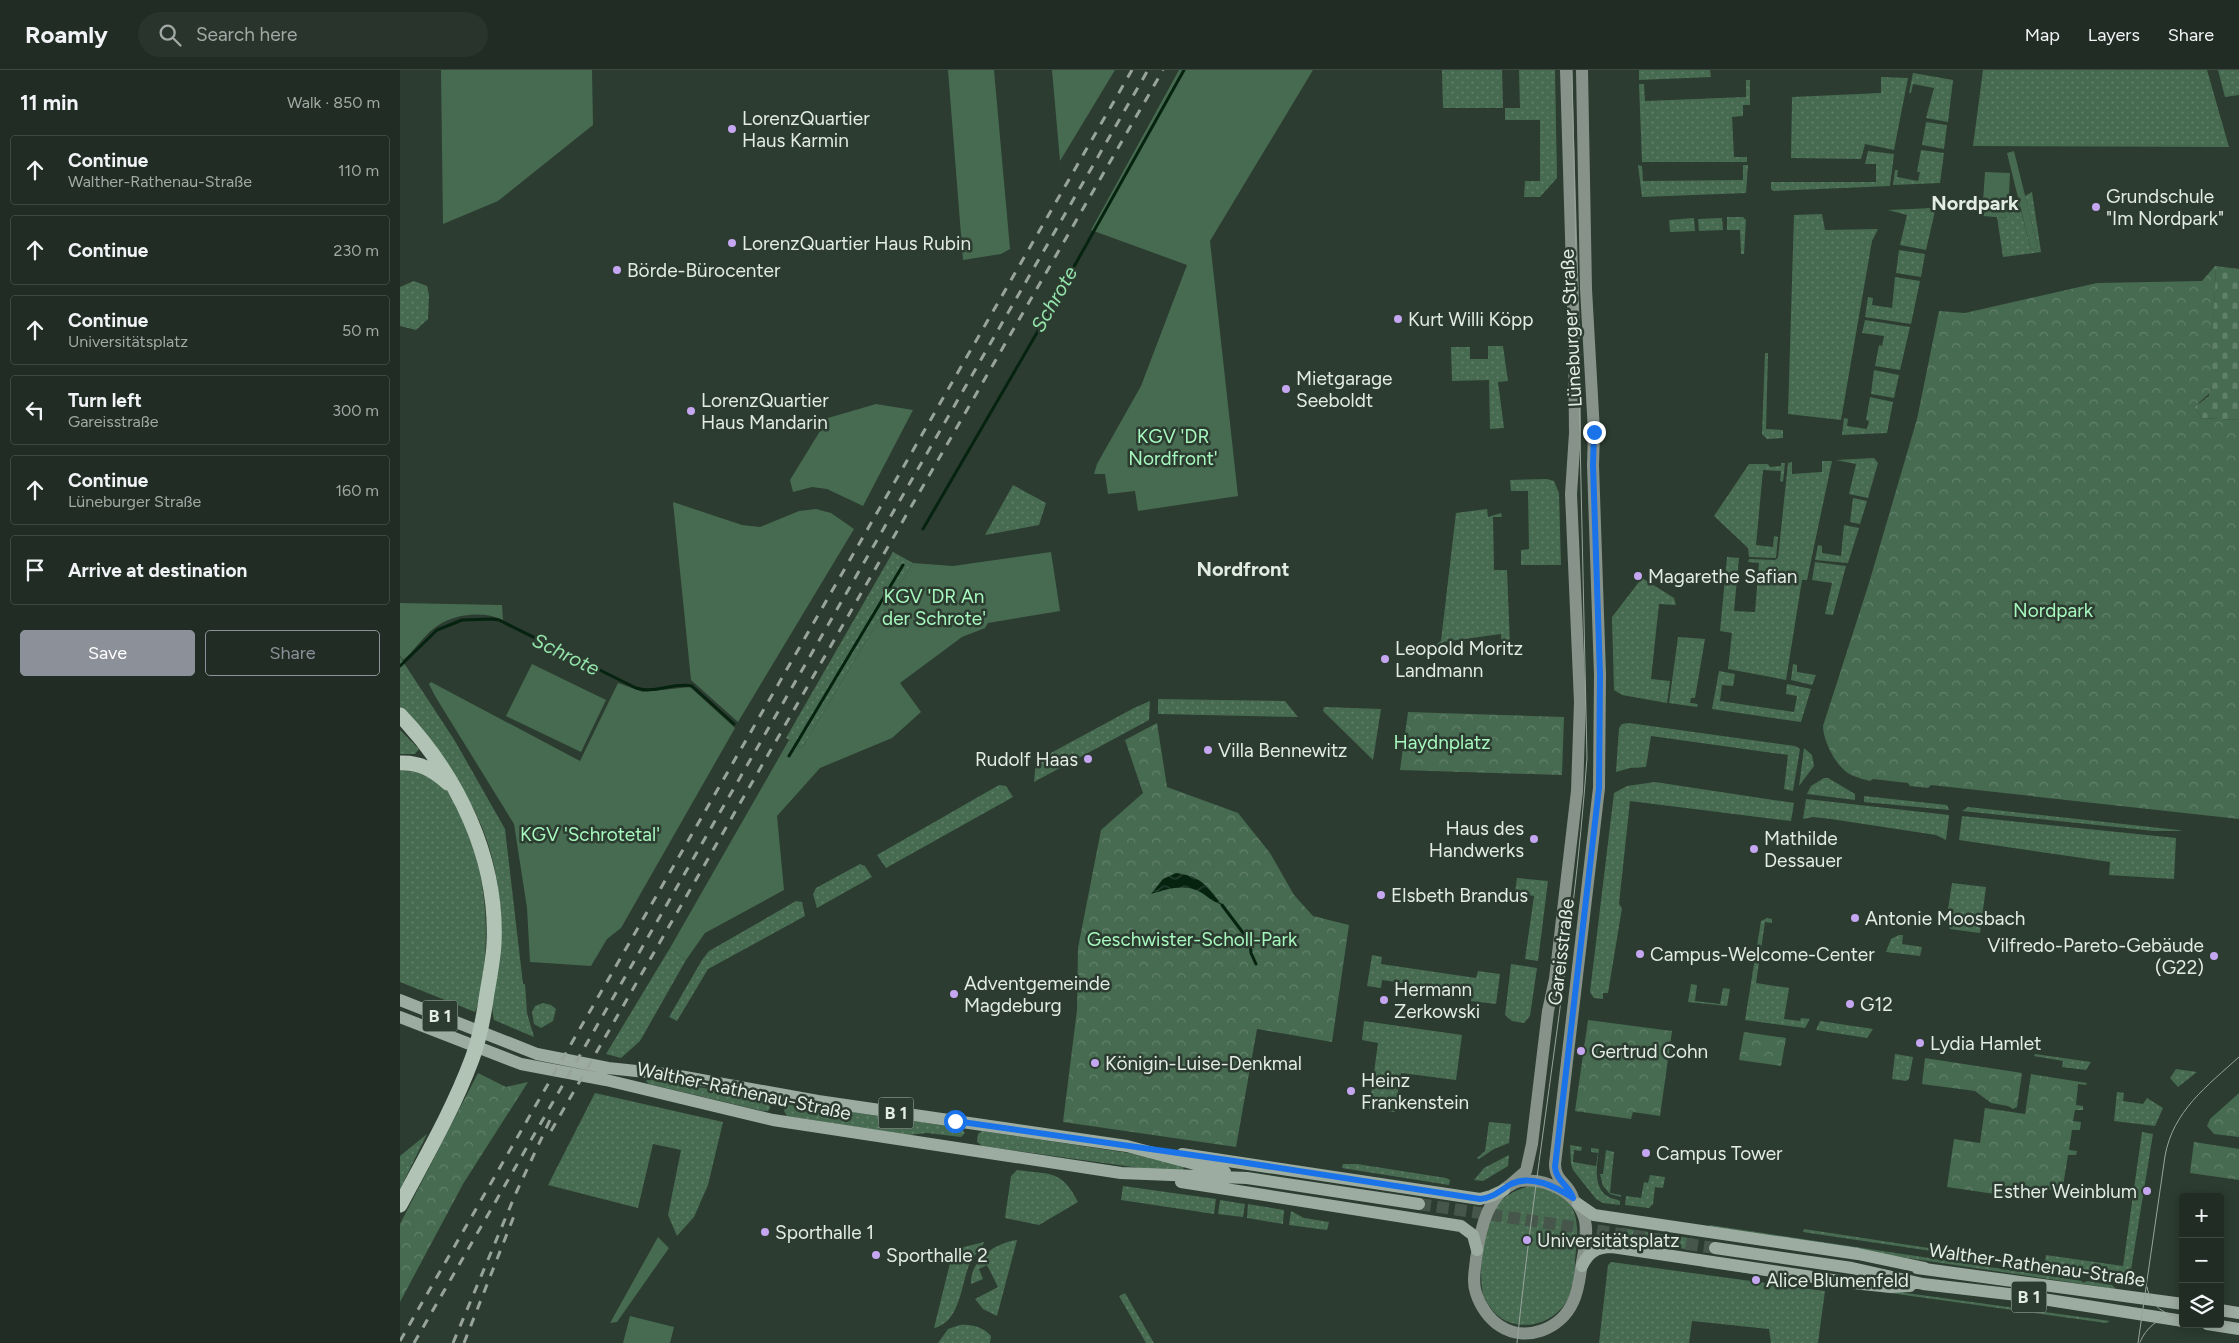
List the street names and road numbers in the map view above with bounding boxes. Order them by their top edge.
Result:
street label: Lüneburger Straße [1555,248,1587,408]
street label: Gareisstraße [1543,897,1579,1007]
road number: B 1 [422,1000,458,1031]
street label: Walther-Rathenau-Straße [635,1057,853,1125]
road number: B 1 [878,1098,914,1128]
street label: Walther-Rathenau-Straße [1927,1238,2147,1292]
road number: B 1 [2012,1282,2046,1312]

